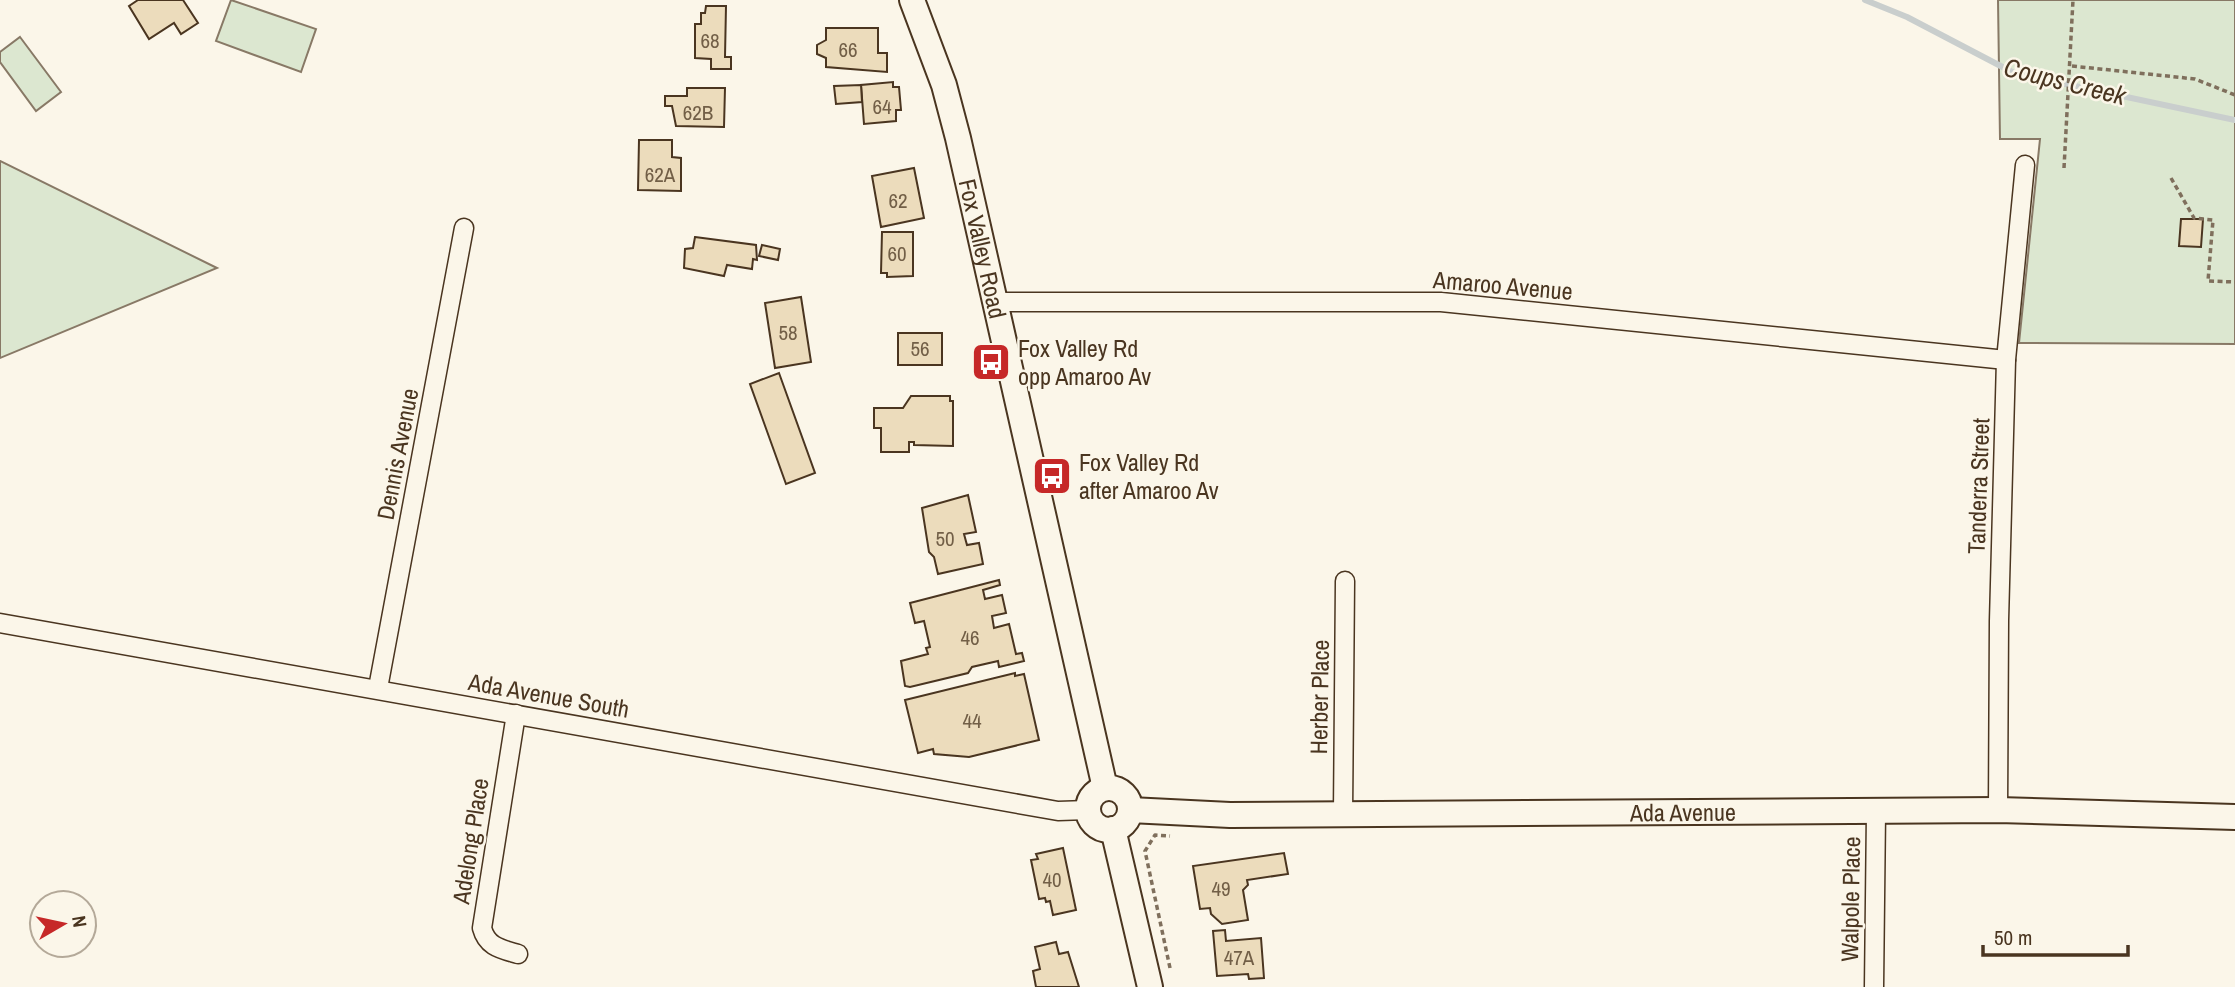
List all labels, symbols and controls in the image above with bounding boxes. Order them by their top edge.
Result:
house number: 68 [700,26,720,55]
house number: 66 [838,35,858,64]
water label: Coups Creek [2000,49,2131,113]
house number: 64 [872,92,892,121]
house number: 62B [683,98,713,127]
house number: 62A [645,160,676,189]
street label: Fox Valley Road [952,176,1014,321]
house number: 62 [888,186,908,215]
house number: 60 [887,239,907,268]
street label: Amaroo Avenue [1431,263,1574,307]
house number: 58 [778,318,798,347]
place label: Fox Valley Rd opp Amaroo Av [1018,332,1151,392]
house number: 56 [910,334,930,363]
bus stop icon: Fox Valley Rd opp Amaroo Av [970,341,1012,383]
street label: Dennis Avenue [369,386,425,522]
street label: Tanderra Street [1960,417,1996,555]
place label: Fox Valley Rd after Amaroo Av [1079,446,1219,506]
bus stop icon: Fox Valley Rd after Amaroo Av [1031,455,1073,497]
house number: 50 [935,524,955,553]
house number: 46 [960,623,980,652]
street label: Herber Place [1302,639,1336,755]
street label: Ada Avenue South [465,665,632,725]
house number: 44 [962,706,982,735]
street label: Adelong Place [444,776,496,907]
street label: Ada Avenue [1629,796,1736,828]
street label: Walpole Place [1833,836,1867,962]
house number: 40 [1042,865,1062,894]
house number: 49 [1211,874,1231,903]
north arrow [28,889,98,959]
text: N [66,914,94,929]
scale bar [1983,914,2128,958]
text: 50 m [1994,923,2032,952]
house number: 47A [1224,943,1255,972]

